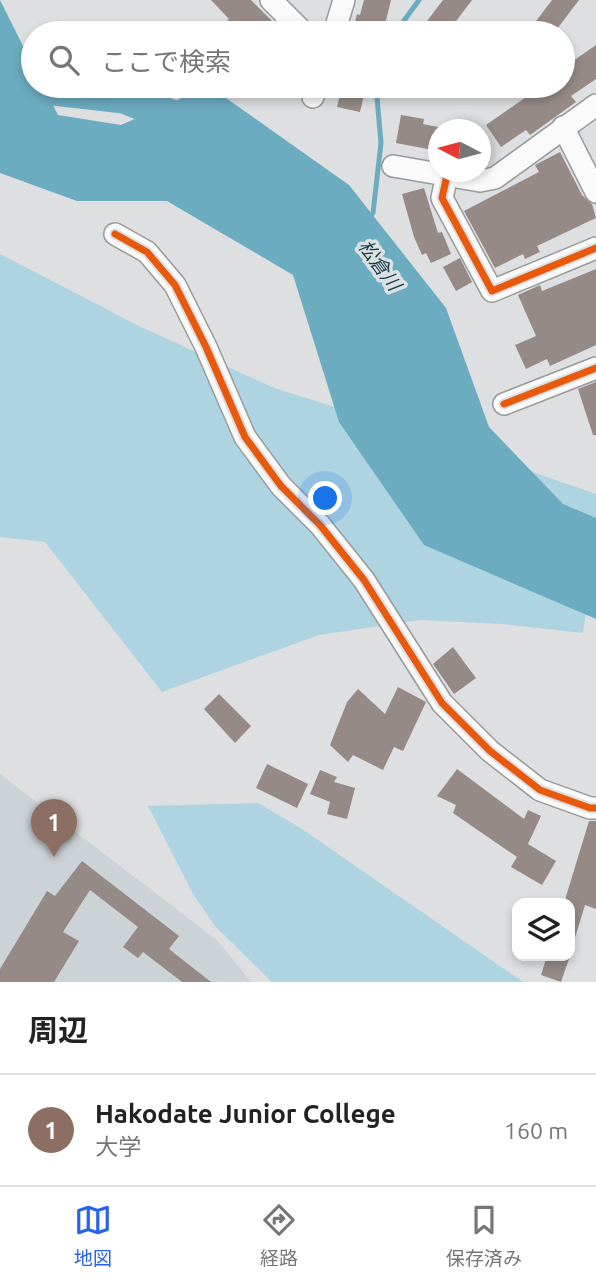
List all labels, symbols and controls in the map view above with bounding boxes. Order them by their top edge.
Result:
search box [21,21,575,98]
icon: search [45,41,83,79]
text: ここで検索 [101,47,231,76]
north arrow [428,119,491,182]
water label: 松倉川 [354,235,407,296]
your location [308,481,342,515]
pin: 1 [31,799,77,857]
map controls [512,898,575,961]
button: layers [512,898,575,961]
text: 周辺 [28,1013,88,1047]
text: Hakodate Junior College [95,1099,396,1128]
text: 1 [45,1118,57,1143]
text: 160 m [504,1118,568,1143]
text: 大学 [95,1134,141,1159]
tab: 地図 [74,1201,112,1270]
tab: 経路 [260,1201,298,1270]
tab: 保存済み [446,1201,522,1270]

